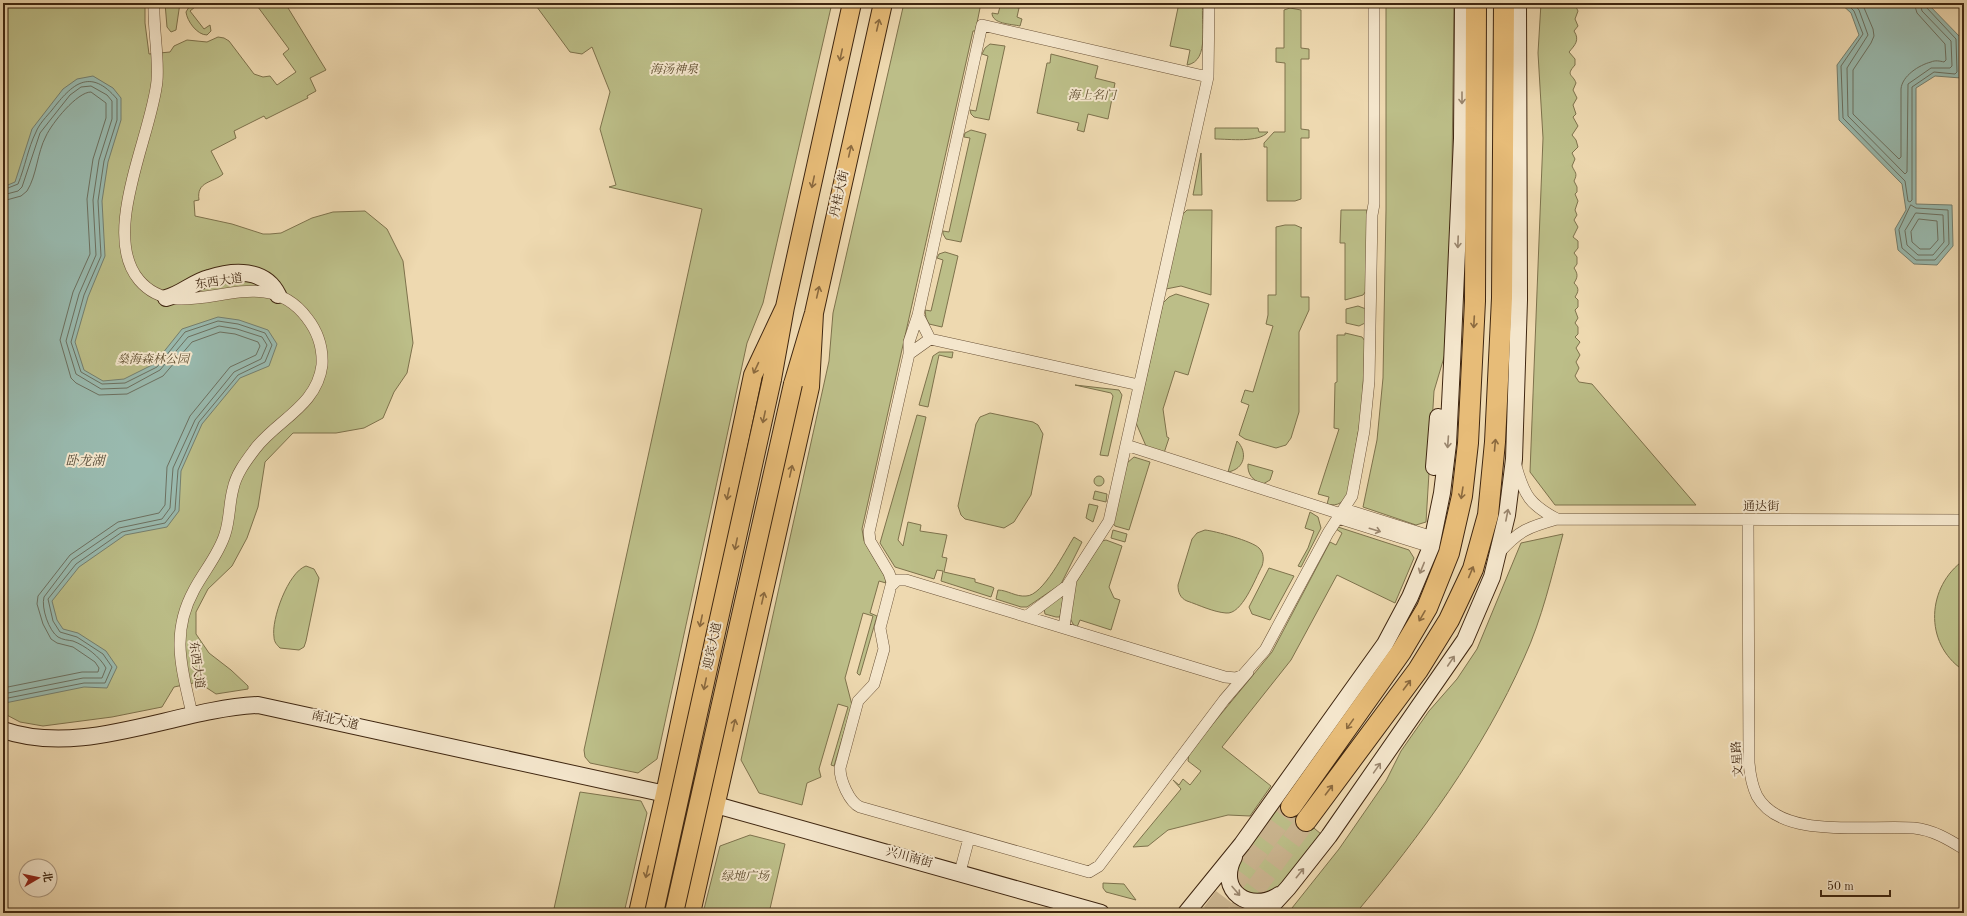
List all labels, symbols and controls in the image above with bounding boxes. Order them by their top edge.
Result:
one-way arrow [874,18,882,31]
one-way arrow [836,48,844,61]
park label: 海汤神泉 [650,62,699,76]
park label: 海上名门 [1068,88,1118,102]
one-way arrow [1458,91,1466,104]
one-way arrow [846,145,854,158]
street label: 丹桂大街 [827,168,851,219]
one-way arrow [808,175,816,188]
one-way arrow [1454,235,1462,248]
street label: 东西大道 [194,271,244,291]
one-way arrow [815,286,823,299]
one-way arrow [1471,315,1478,328]
park label: 燊海森林公园 [117,352,191,366]
one-way arrow [752,361,760,373]
one-way arrow [759,410,767,423]
one-way arrow [1444,435,1451,448]
one-way arrow [1491,439,1499,452]
water label: 卧龙湖 [65,454,106,468]
one-way arrow [788,465,796,478]
one-way arrow [723,487,731,500]
one-way arrow [1458,487,1466,500]
street label: 通达街 [1743,499,1780,513]
one-way arrow [1503,509,1511,522]
one-way arrow [1369,527,1382,534]
one-way arrow [731,537,739,550]
one-way arrow [1417,562,1425,574]
one-way arrow [1468,567,1475,579]
one-way arrow [759,592,767,605]
one-way arrow [1418,610,1426,621]
one-way arrow [696,615,704,628]
street label: 迎宾大道 [700,621,724,671]
street label: 东西大道 [187,640,207,690]
one-way arrow [1447,655,1455,667]
one-way arrow [700,678,708,691]
one-way arrow [1403,680,1411,691]
street label: 南北大道 [310,708,360,732]
one-way arrow [731,719,739,732]
one-way arrow [1346,719,1354,730]
street label: 文星路 [1729,741,1745,778]
one-way arrow [1373,763,1381,774]
one-way arrow [1325,784,1334,795]
street label: 兴川南街 [884,844,935,870]
north arrow [18,858,58,898]
one-way arrow [642,865,650,878]
one-way arrow [1295,868,1304,878]
park label: 绿地广场 [721,869,770,883]
text: 北 [40,870,54,883]
scale bar [1821,872,1890,898]
text: 50 m [1827,880,1854,893]
one-way arrow [1231,886,1240,896]

